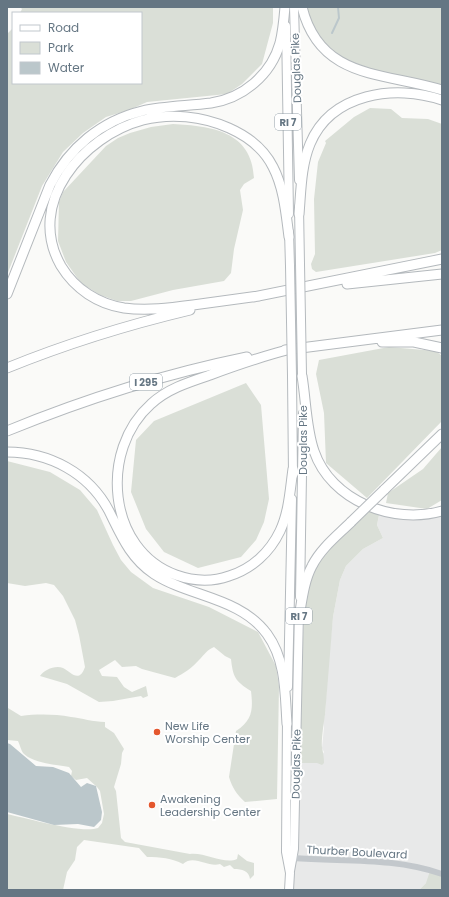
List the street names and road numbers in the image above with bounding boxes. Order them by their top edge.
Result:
street label: Douglas Pike [287,33,305,103]
road number: RI 7 [275,114,301,130]
road number: I 295 [130,374,162,390]
street label: Douglas Pike [295,405,311,475]
road number: RI 7 [286,608,312,624]
street label: Douglas Pike [287,729,305,799]
street label: Thurber Boulevard [306,841,408,863]

